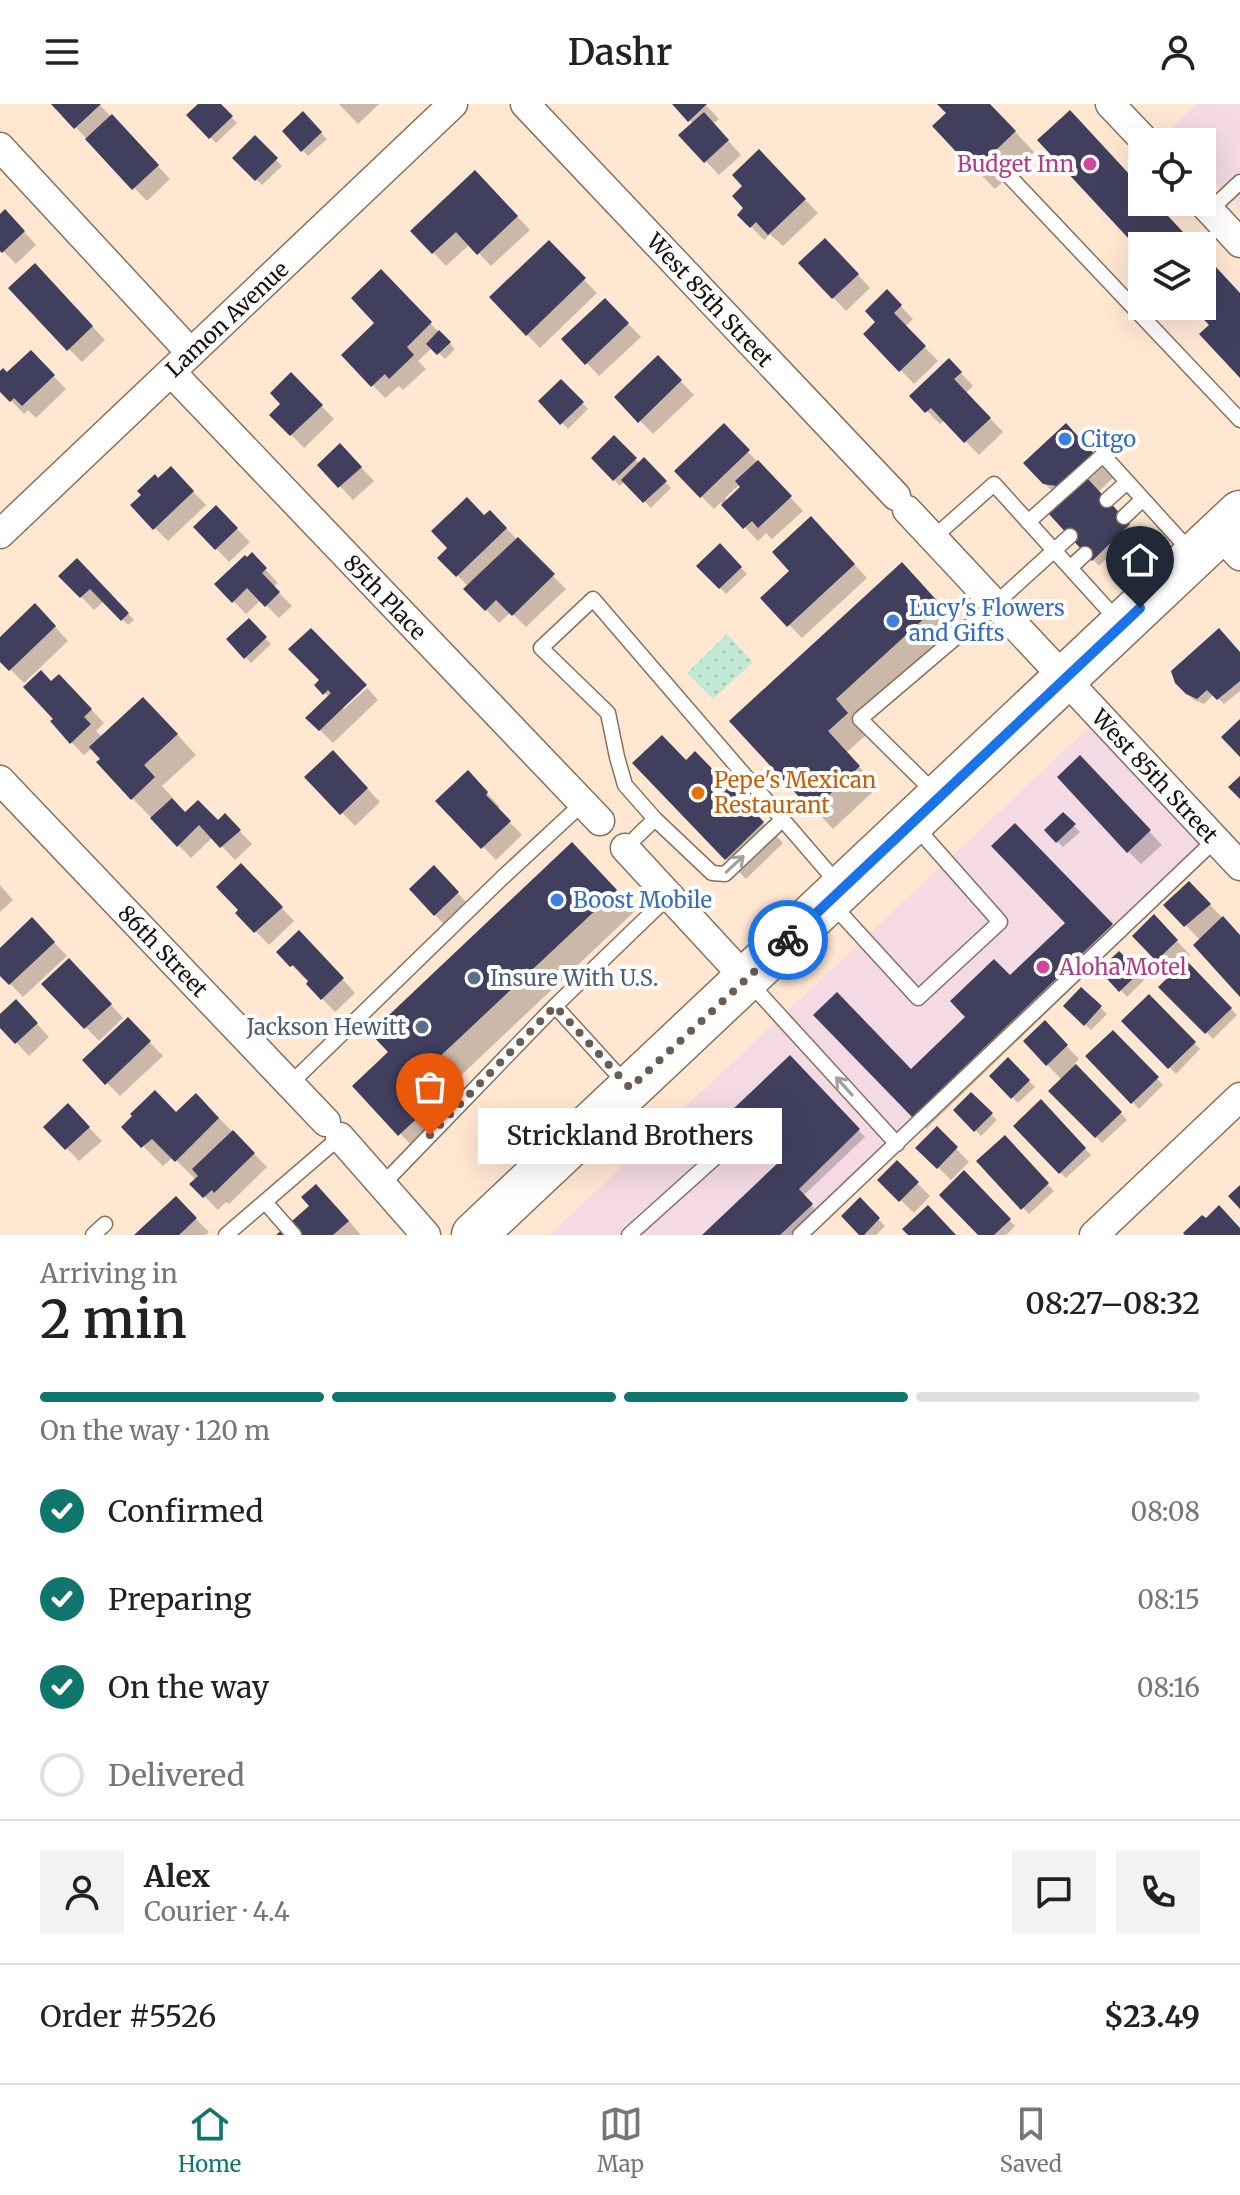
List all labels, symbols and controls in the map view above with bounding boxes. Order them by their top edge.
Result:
icon: menu [40,30,84,74]
text: Dashr [568,30,672,75]
icon: person [1156,30,1200,74]
map controls [1128,128,1216,320]
button: locate [1128,128,1216,216]
place label: Budget Inn [957,150,1074,178]
marker: Budget Inn [1081,155,1099,173]
street label: West 85th Street [640,227,779,373]
button: layers [1128,232,1216,320]
street label: Lamon Avenue [160,255,294,383]
place label: Citgo [1081,425,1136,453]
marker: Citgo [1056,430,1074,448]
pin [1106,526,1174,608]
icon: home [1118,538,1162,582]
street label: 85th Place [338,549,432,645]
place label: Lucy's Flowers and Gifts [909,594,1065,647]
marker: Lucy's Flowers and Gifts [884,612,902,630]
street label: West 85th Street [1085,703,1224,849]
place label: Pepe's Mexican Restaurant [714,766,877,819]
marker: Pepe's Mexican Restaurant [689,784,707,802]
one-way arrow [725,856,745,874]
place label: Boost Mobile [573,886,712,914]
marker: Boost Mobile [548,891,566,909]
street label: 86th Street [112,899,214,1003]
courier [748,900,828,980]
icon: bike [766,918,810,962]
place label: Aloha Motel [1058,953,1187,981]
marker: Aloha Motel [1034,958,1052,976]
place label: Insure With U.S. [490,964,658,992]
marker: Insure With U.S. [465,969,483,987]
place label: Jackson Hewitt [245,1013,406,1041]
marker: Jackson Hewitt [413,1018,431,1036]
pin [396,1053,464,1135]
icon: bag [408,1065,452,1109]
one-way arrow [835,1077,853,1097]
callout: Strickland Brothers [478,1107,782,1163]
text: Strickland Brothers [506,1119,754,1152]
text: Arriving in [40,1257,178,1290]
text: 08:27–08:32 [1025,1284,1200,1322]
text: 2 min [40,1287,187,1352]
text: On the way · 120 m [40,1414,270,1447]
icon: check [40,1489,84,1533]
text: Confirmed [108,1492,263,1530]
text: 08:08 [1131,1495,1200,1528]
icon: check [40,1577,84,1621]
text: Preparing [108,1580,251,1618]
text: 08:15 [1137,1583,1200,1616]
icon: check [40,1665,84,1709]
text: On the way [108,1668,269,1706]
text: 08:16 [1137,1671,1200,1704]
text: Delivered [108,1756,245,1794]
button: person [40,1850,124,1934]
button: chat [1012,1850,1096,1934]
button: phone [1116,1850,1200,1934]
text: Alex [144,1857,210,1895]
text: Courier · 4.4 [144,1895,290,1928]
text: Order #5526 [40,1997,216,2035]
text: $23.49 [1104,1997,1200,2035]
tab: Home [178,2102,241,2178]
tab: Map [597,2102,644,2178]
tab: Saved [1000,2102,1062,2178]

